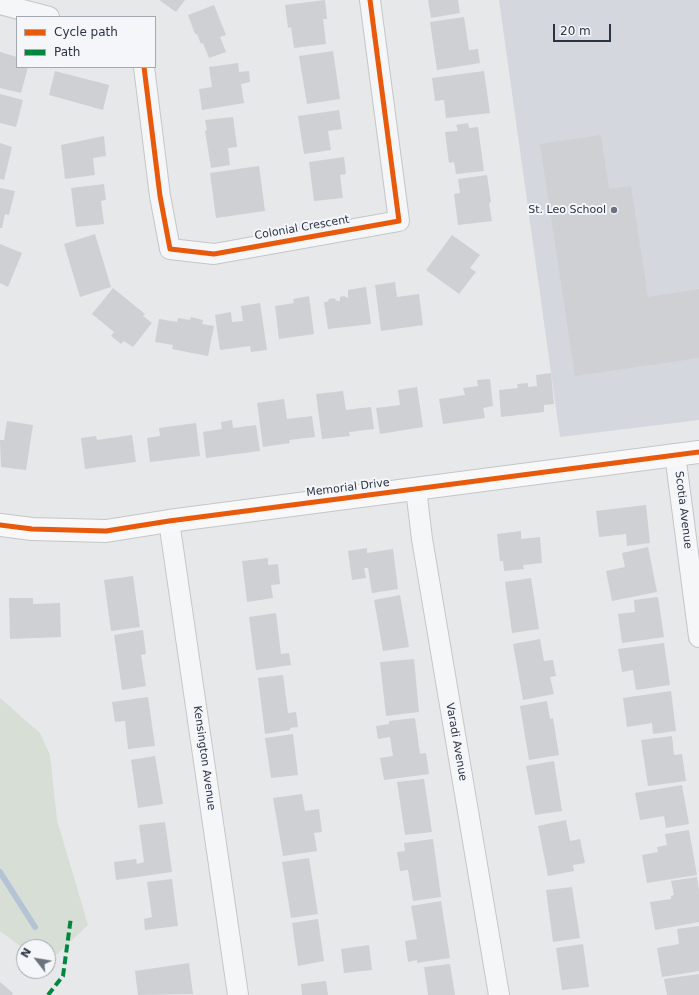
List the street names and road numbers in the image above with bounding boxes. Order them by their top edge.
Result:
street label: Colonial Crescent [254,213,350,243]
street label: Scotia Avenue [672,470,694,550]
street label: Memorial Drive [306,476,390,500]
street label: Varadi Avenue [443,702,469,782]
street label: Kensington Avenue [190,705,218,811]

